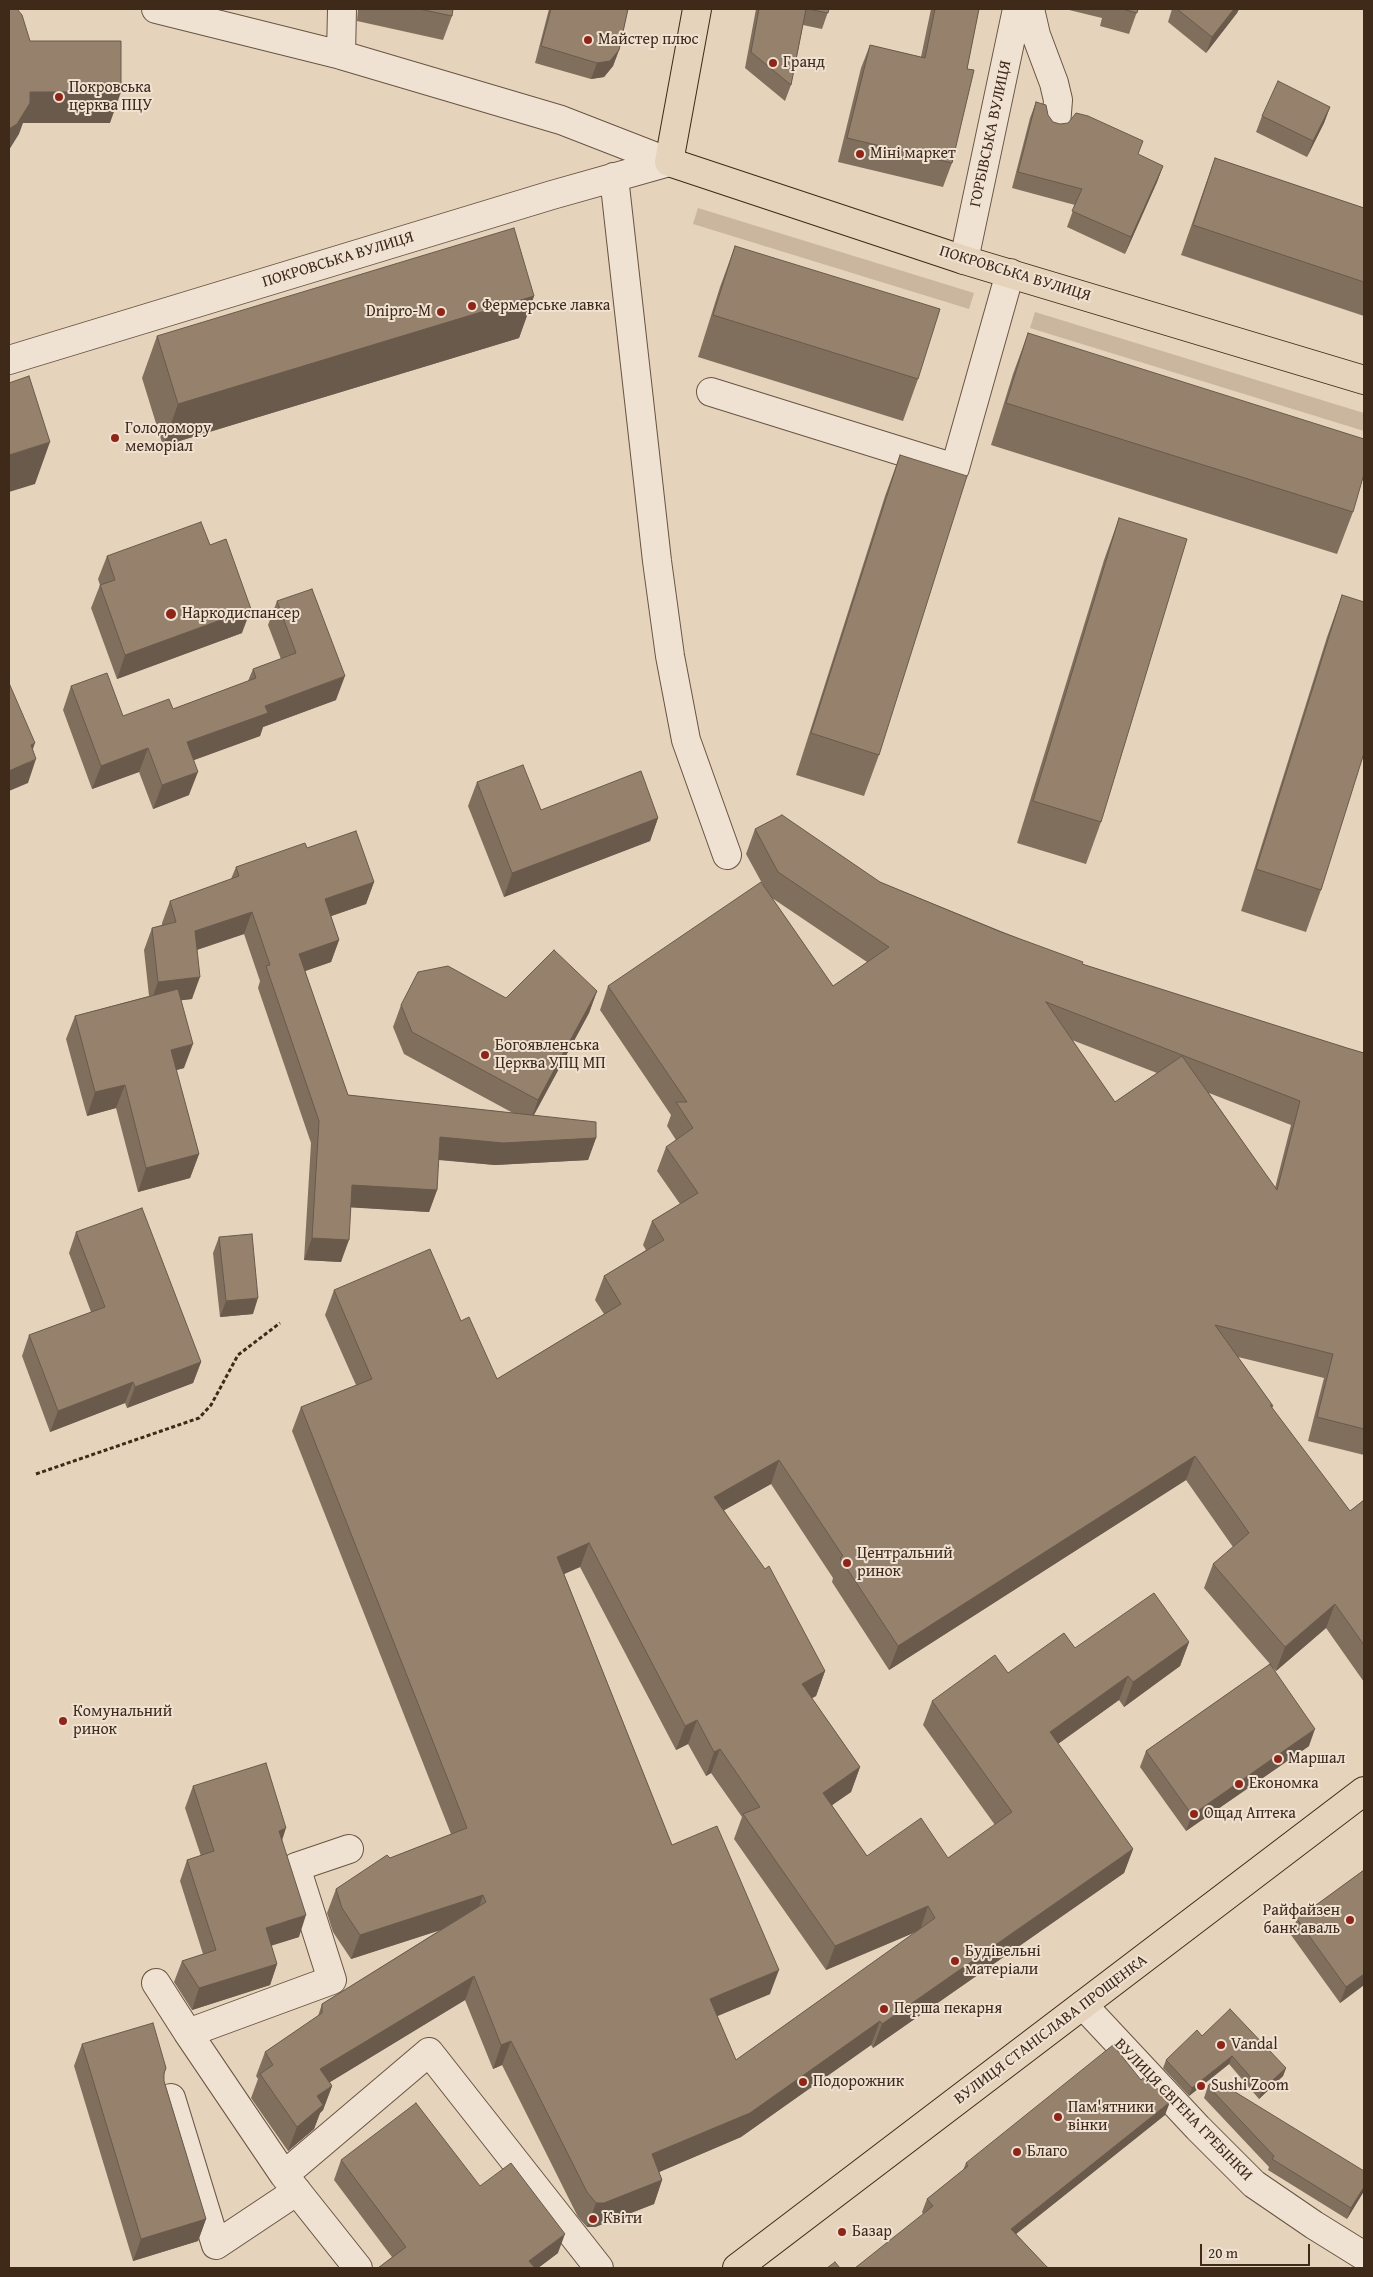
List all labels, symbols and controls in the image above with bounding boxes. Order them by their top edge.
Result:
place label: Майстер плюс [598,30,699,50]
marker: Майстер плюс [582,34,594,46]
place label: Гранд [783,53,825,73]
marker: Гранд [767,57,779,69]
street label: ГОРБІВСЬКА ВУЛИЦЯ [966,59,1016,209]
place label: Покровська церква ПЦУ [69,78,152,116]
marker: Покровська церква ПЦУ [53,91,65,103]
place label: Міні маркет [870,144,956,164]
marker: Міні маркет [854,148,866,160]
street label: ПОКРОВСЬКА ВУЛИЦЯ [260,228,416,292]
street label: ПОКРОВСЬКА ВУЛИЦЯ [937,242,1093,306]
place label: Фермерське лавка [482,296,610,316]
marker: Фермерське лавка [466,300,478,312]
place label: Dnipro-M [366,302,431,322]
marker: Dnipro-M [435,306,447,318]
place label: Голодомору меморіал [125,419,211,457]
marker: Голодомору меморіал [109,432,121,444]
place label: Наркодиспансер [182,604,300,624]
marker: Наркодиспансер [164,607,178,621]
place label: Богоявленська Церква УПЦ МП [495,1036,606,1074]
marker: Богоявленська Церква УПЦ МП [479,1049,491,1061]
place label: Центральний ринок [857,1544,953,1582]
marker: Центральний ринок [841,1557,853,1569]
place label: Комунальний ринок [73,1702,172,1740]
marker: Комунальний ринок [57,1715,69,1727]
place label: Маршал [1288,1749,1345,1769]
marker: Маршал [1272,1753,1284,1765]
place label: Економка [1249,1774,1318,1794]
marker: Економка [1233,1778,1245,1790]
place label: Ощад Аптека [1204,1804,1296,1824]
marker: Ощад Аптека [1188,1808,1200,1820]
place label: Райфайзен банк аваль [1263,1901,1340,1939]
marker: Райфайзен банк аваль [1344,1914,1356,1926]
place label: Будівельні матеріали [965,1942,1041,1980]
street label: ВУЛИЦЯ СТАНІСЛАВА ПРОЩЕНКА [951,1951,1151,2109]
marker: Будівельні матеріали [949,1955,961,1967]
place label: Перша пекарня [894,1999,1002,2019]
marker: Перша пекарня [878,2003,890,2015]
street label: ВУЛИЦЯ ЄВГЕНА ГРЕБІНКИ [1110,2035,1256,2185]
place label: Vandal [1231,2035,1278,2055]
marker: Vandal [1215,2039,1227,2051]
place label: Подорожник [813,2072,904,2092]
marker: Подорожник [797,2076,809,2088]
place label: Sushi Zoom [1211,2076,1289,2096]
marker: Sushi Zoom [1195,2080,1207,2092]
place label: Пам'ятники вінки [1068,2098,1154,2136]
marker: Пам'ятники вінки [1052,2111,1064,2123]
place label: Благо [1027,2142,1067,2162]
marker: Благо [1011,2146,1023,2158]
place label: Квіти [603,2209,642,2229]
marker: Квіти [587,2213,599,2225]
place label: Базар [852,2222,892,2242]
marker: Базар [836,2226,848,2238]
scale bar [1203,2234,1313,2266]
text: 20 m [1208,2242,1238,2263]

